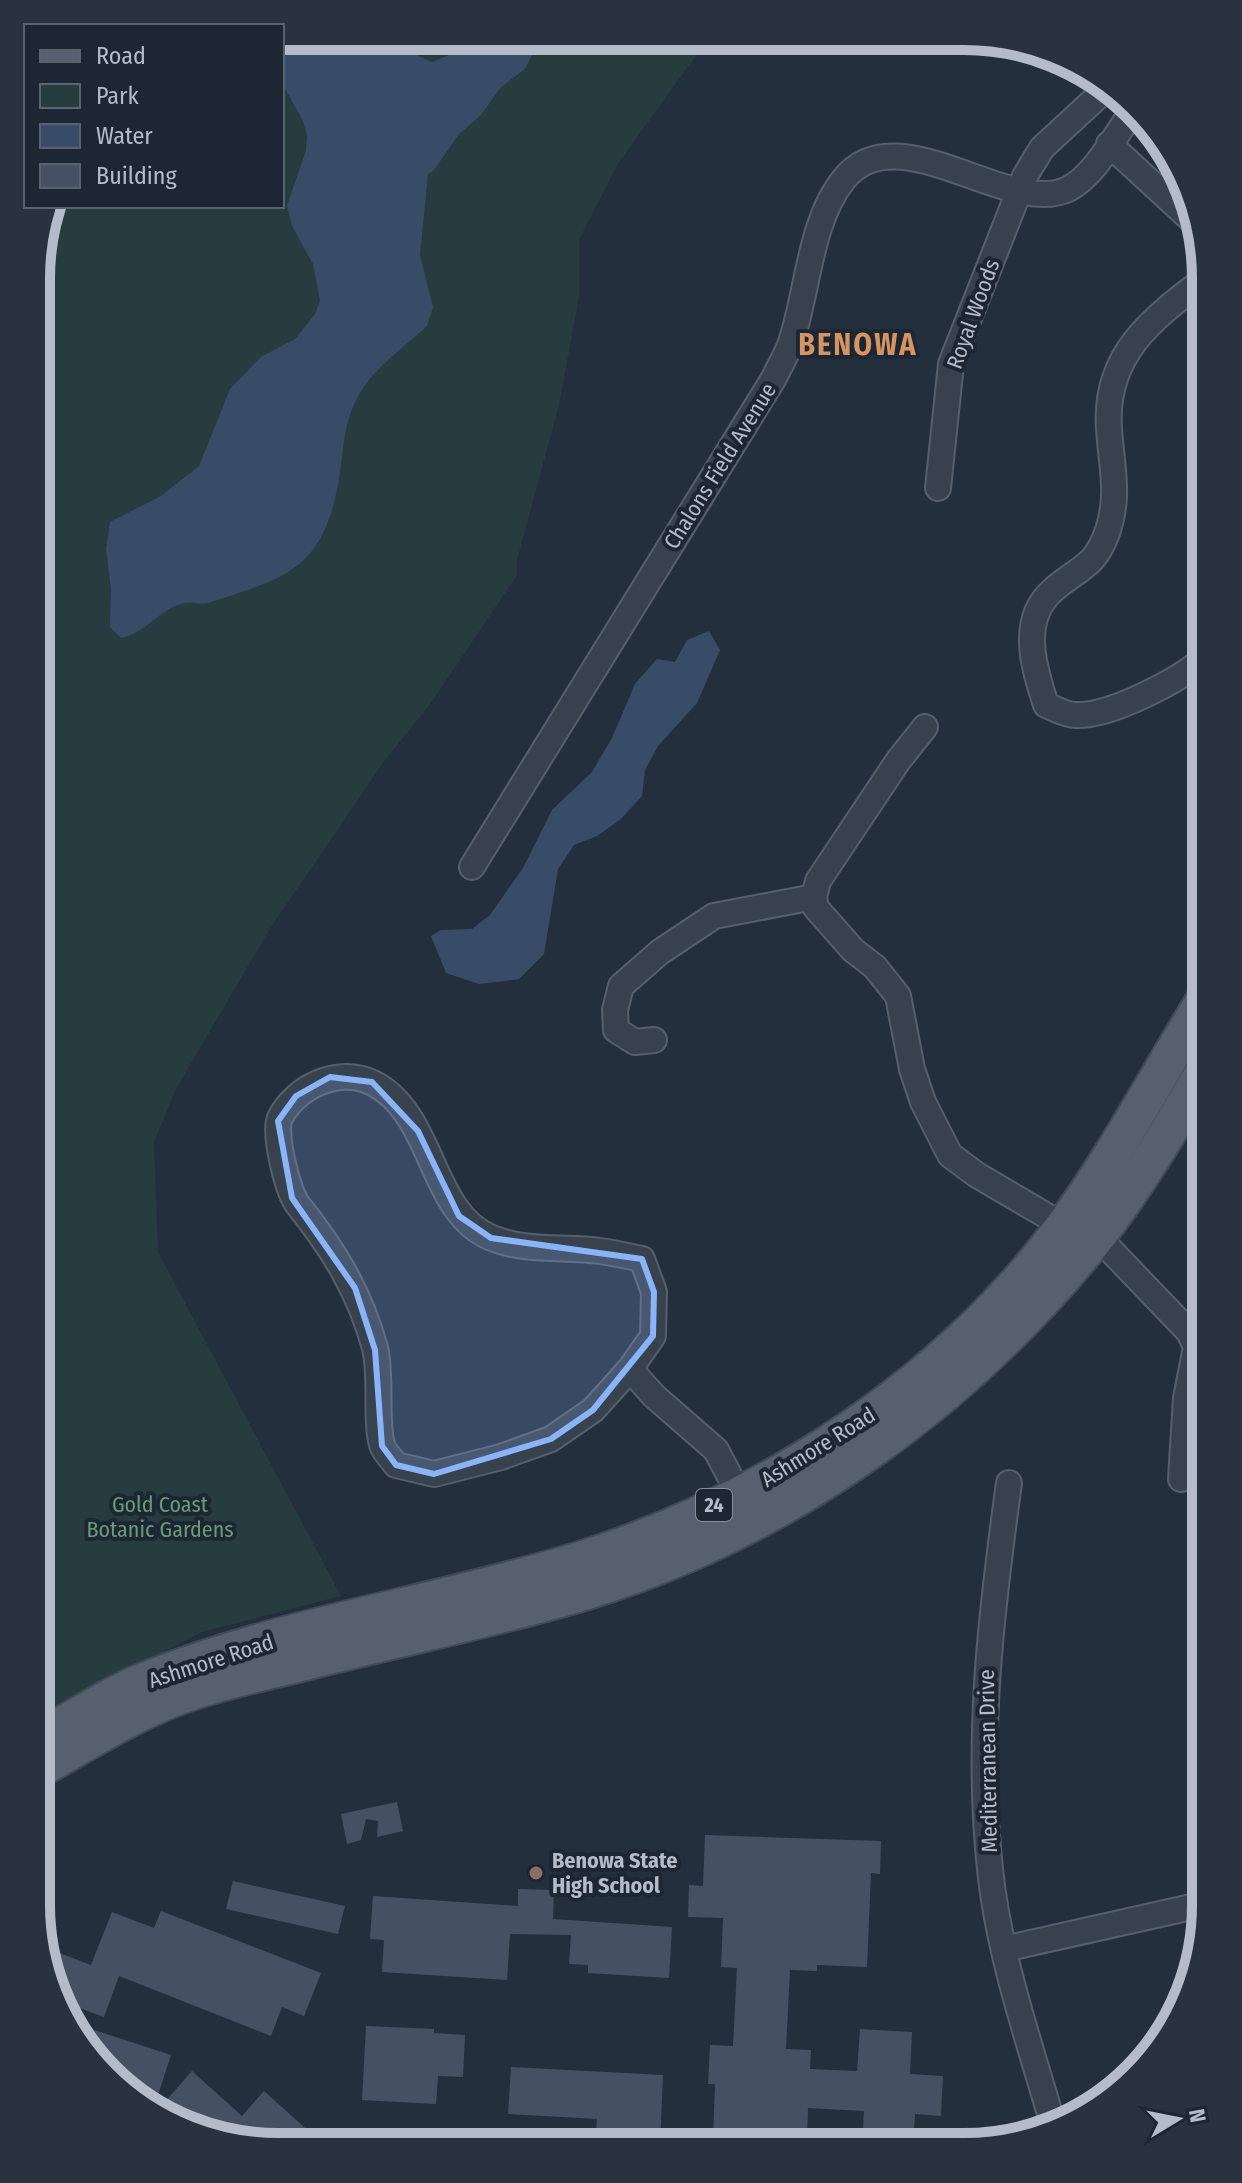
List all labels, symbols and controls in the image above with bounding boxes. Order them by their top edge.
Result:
legend [24,24,284,208]
text: Road [96,42,146,70]
text: Park [96,82,139,110]
text: Water [96,122,153,150]
text: Building [96,162,178,190]
street label: Royal Woods [941,255,1005,373]
district label: BENOWA [798,327,918,363]
street label: Chalons Field Avenue [658,378,782,554]
street label: Ashmore Road [756,1401,880,1493]
road number: 24 [696,1489,732,1521]
park label: Gold Coast Botanic Gardens [86,1491,234,1543]
street label: Ashmore Road [145,1628,277,1694]
street label: Mediterranean Drive [973,1669,1003,1853]
place label: Benowa State High School [552,1847,677,1899]
marker: Benowa State High School [527,1864,545,1882]
north arrow [1138,2079,1218,2159]
text: N [1183,2107,1212,2124]

